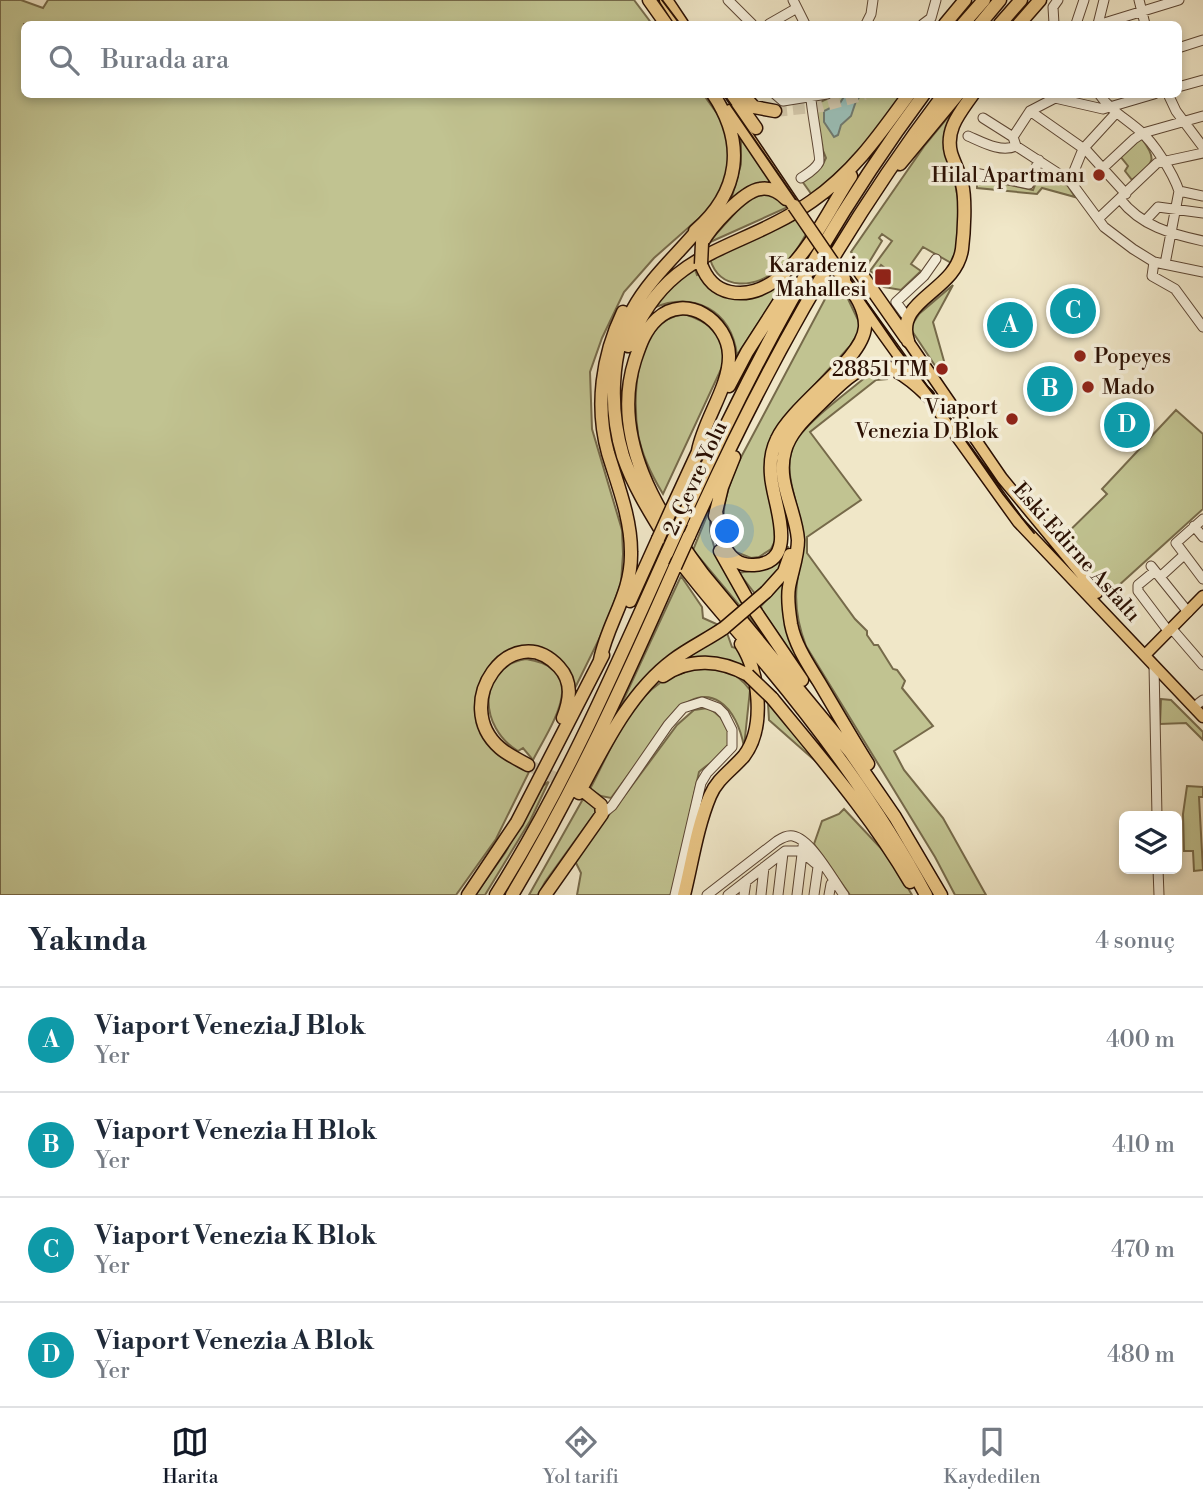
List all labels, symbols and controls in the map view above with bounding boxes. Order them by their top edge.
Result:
search box [21,21,1182,98]
icon: search [45,41,83,79]
text: Burada ara [101,44,229,76]
place label: Hilal Apartmanı [931,163,1085,189]
marker: Hilal Apartmanı [1091,167,1107,183]
place label: Karadeniz Mahallesi [769,253,867,303]
marker: Karadeniz Mahallesi [873,267,893,287]
pin: C [1050,285,1096,337]
pin: A [987,299,1033,351]
place label: Popeyes [1094,344,1171,370]
marker: Popeyes [1072,348,1088,364]
place label: 28851 TM [832,357,928,383]
marker: 28851 TM [934,361,950,377]
pin: B [1027,363,1073,415]
place label: Mado [1102,375,1155,401]
marker: Mado [1080,379,1096,395]
place label: Viaport Venezia D Blok [854,395,999,445]
pin: D [1104,399,1150,451]
marker: Viaport Venezia D Blok [1004,411,1020,427]
street label: 2. Çevre Yolu [658,417,734,539]
street label: Eski Edirne Asfaltı [1007,478,1146,628]
your location [710,514,744,548]
map controls [1119,811,1182,874]
button: layers [1119,811,1182,874]
text: Yakında [28,922,147,960]
text: 4 sonuç [1095,927,1175,955]
text: Viaport Venezia J Blok [95,1010,365,1042]
text: A [43,1026,59,1054]
text: 400 m [1106,1026,1175,1054]
text: Yer [95,1042,130,1070]
text: Viaport Venezia H Blok [95,1115,377,1147]
text: B [42,1131,60,1159]
text: 410 m [1112,1131,1175,1159]
text: Yer [95,1147,130,1175]
text: Viaport Venezia K Blok [95,1220,377,1252]
text: C [43,1236,59,1264]
text: 470 m [1111,1236,1175,1264]
text: Yer [95,1252,130,1280]
text: Viaport Venezia A Blok [95,1325,374,1357]
text: D [42,1341,60,1369]
text: 480 m [1107,1341,1175,1369]
text: Yer [95,1357,130,1385]
tab: Harita [162,1423,218,1489]
tab: Yol tarifi [543,1423,619,1489]
tab: Kaydedilen [944,1423,1041,1489]

